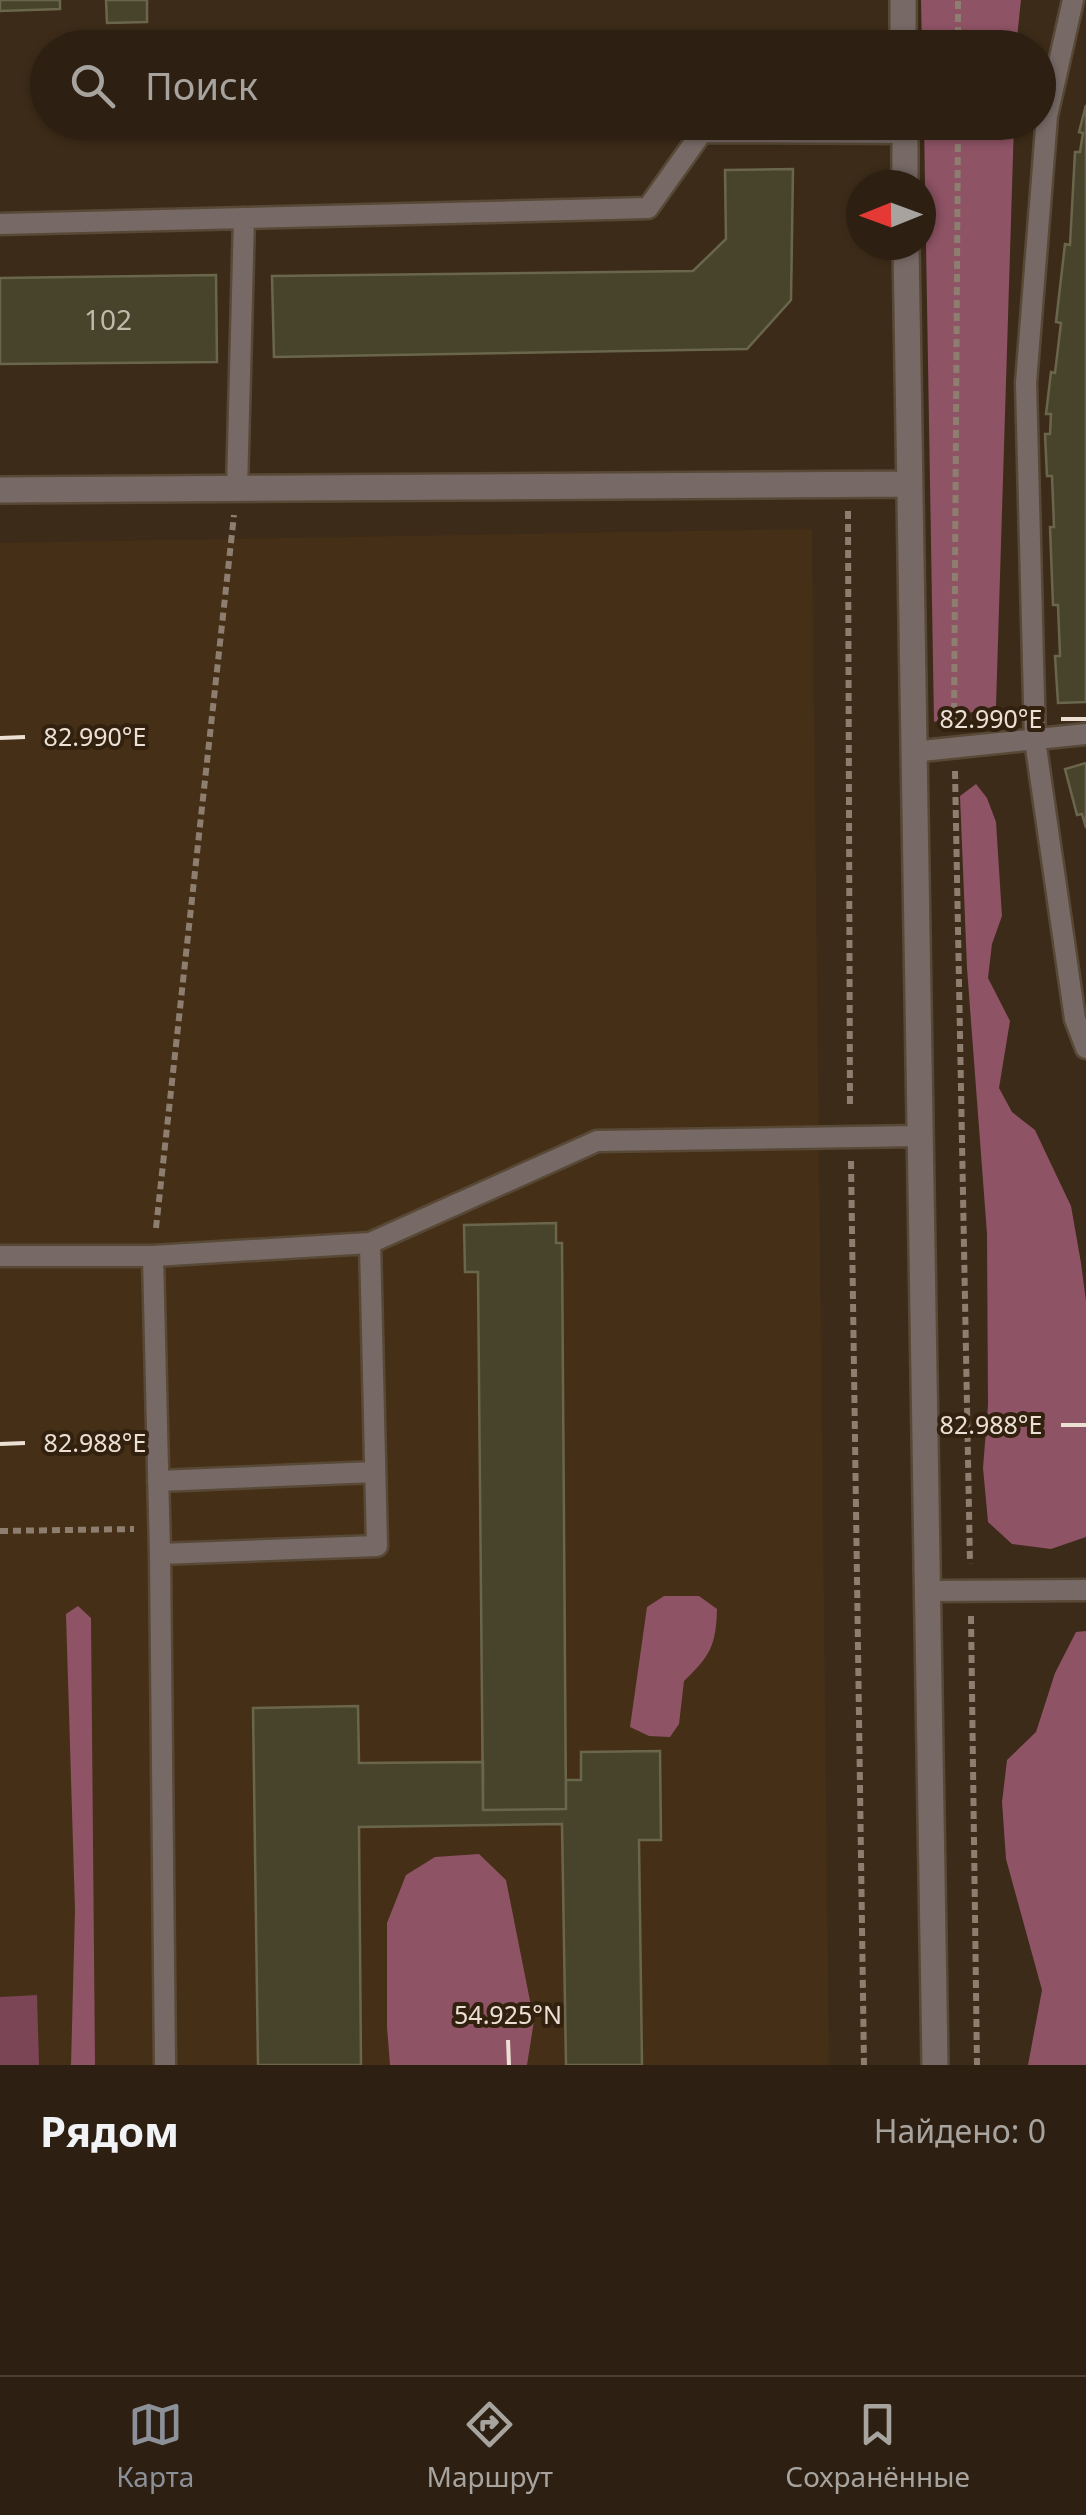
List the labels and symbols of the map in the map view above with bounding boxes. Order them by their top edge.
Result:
north arrow [846,170,936,260]
house number: 102 [84,300,132,338]
text: 82.990°E [940,701,1042,735]
text: 82.990°E [44,719,146,753]
text: 82.988°E [940,1407,1042,1441]
text: 82.988°E [44,1425,146,1459]
text: 54.925°N [454,1997,562,2031]

